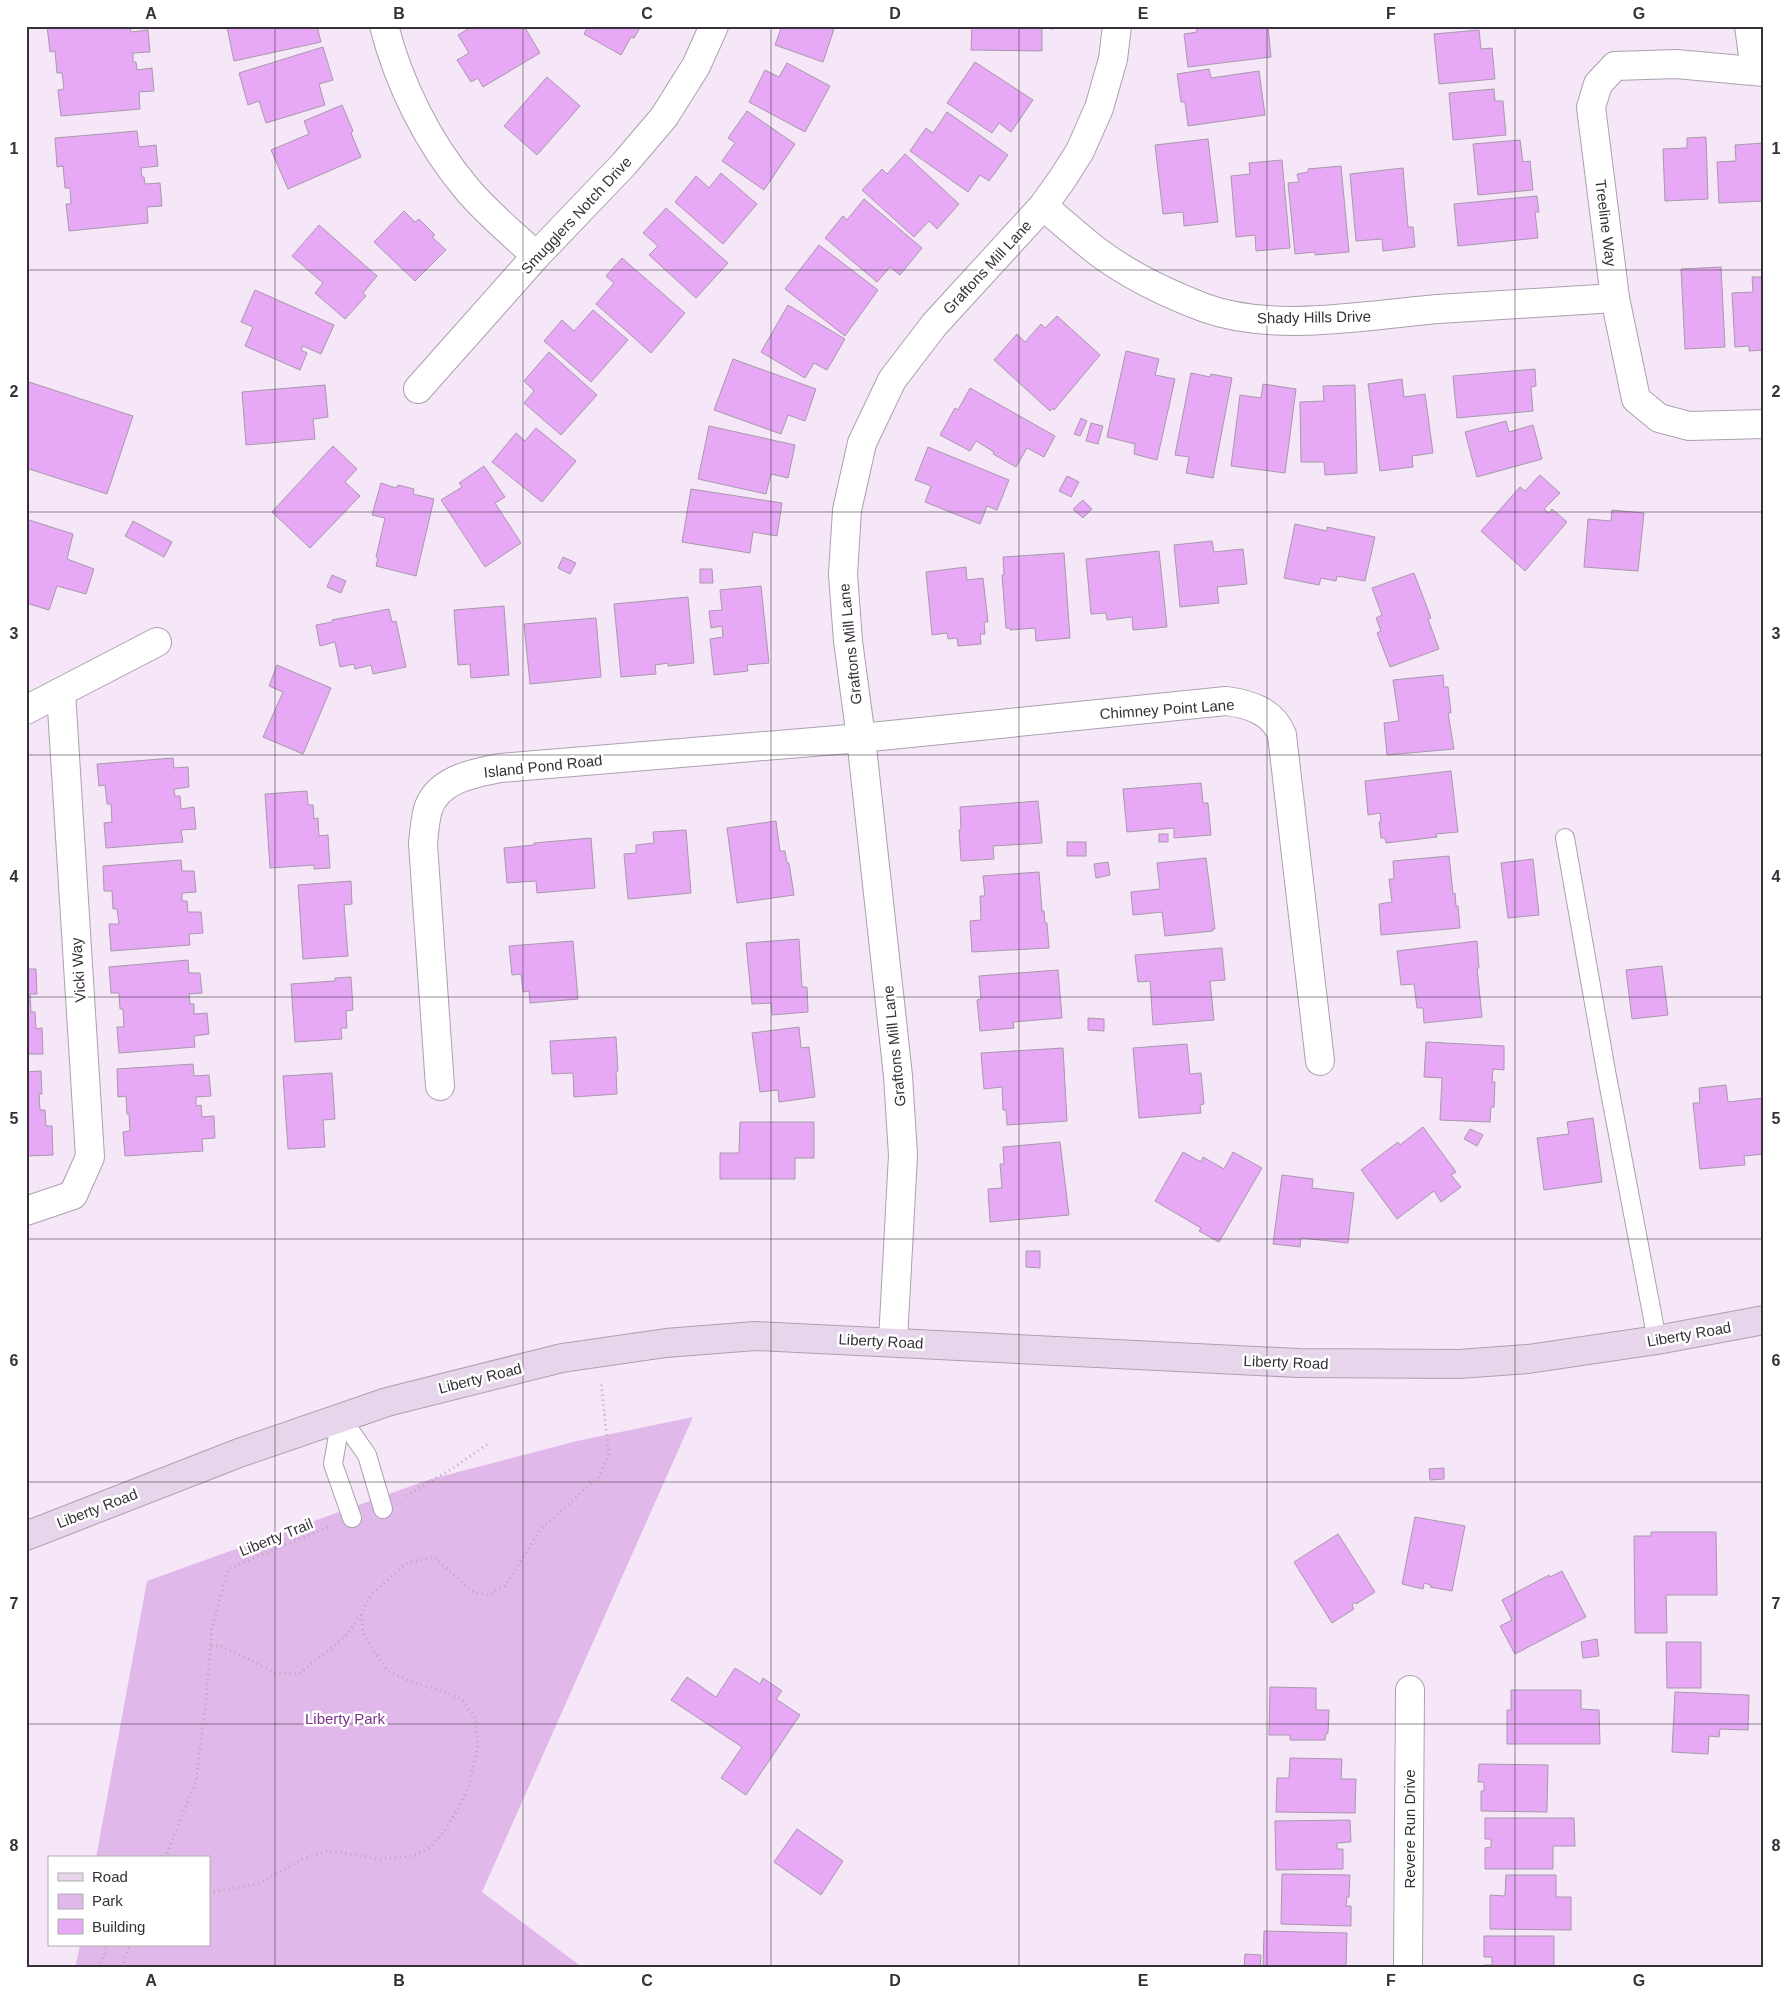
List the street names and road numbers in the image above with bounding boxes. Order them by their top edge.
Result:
street label: Smugglers Notch Drive [517,153,635,277]
street label: Treeline Way [1592,179,1620,268]
street label: Graftons Mill Lane [939,217,1035,317]
street label: Shady Hills Drive [1257,308,1371,326]
street label: Graftons Mill Lane [835,583,865,705]
street label: Chimney Point Lane [1099,696,1235,722]
street label: Island Pond Road [483,751,603,781]
street label: Vicki Way [67,936,89,1003]
street label: Graftons Mill Lane [879,985,909,1107]
street label: Liberty Road [1646,1318,1732,1350]
street label: Liberty Road [838,1330,924,1352]
street label: Liberty Road [1243,1352,1329,1372]
street label: Liberty Road [437,1359,523,1397]
street label: Liberty Road [54,1485,140,1531]
street label: Liberty Trail [237,1515,315,1559]
street label: Revere Run Drive [1401,1769,1418,1889]

